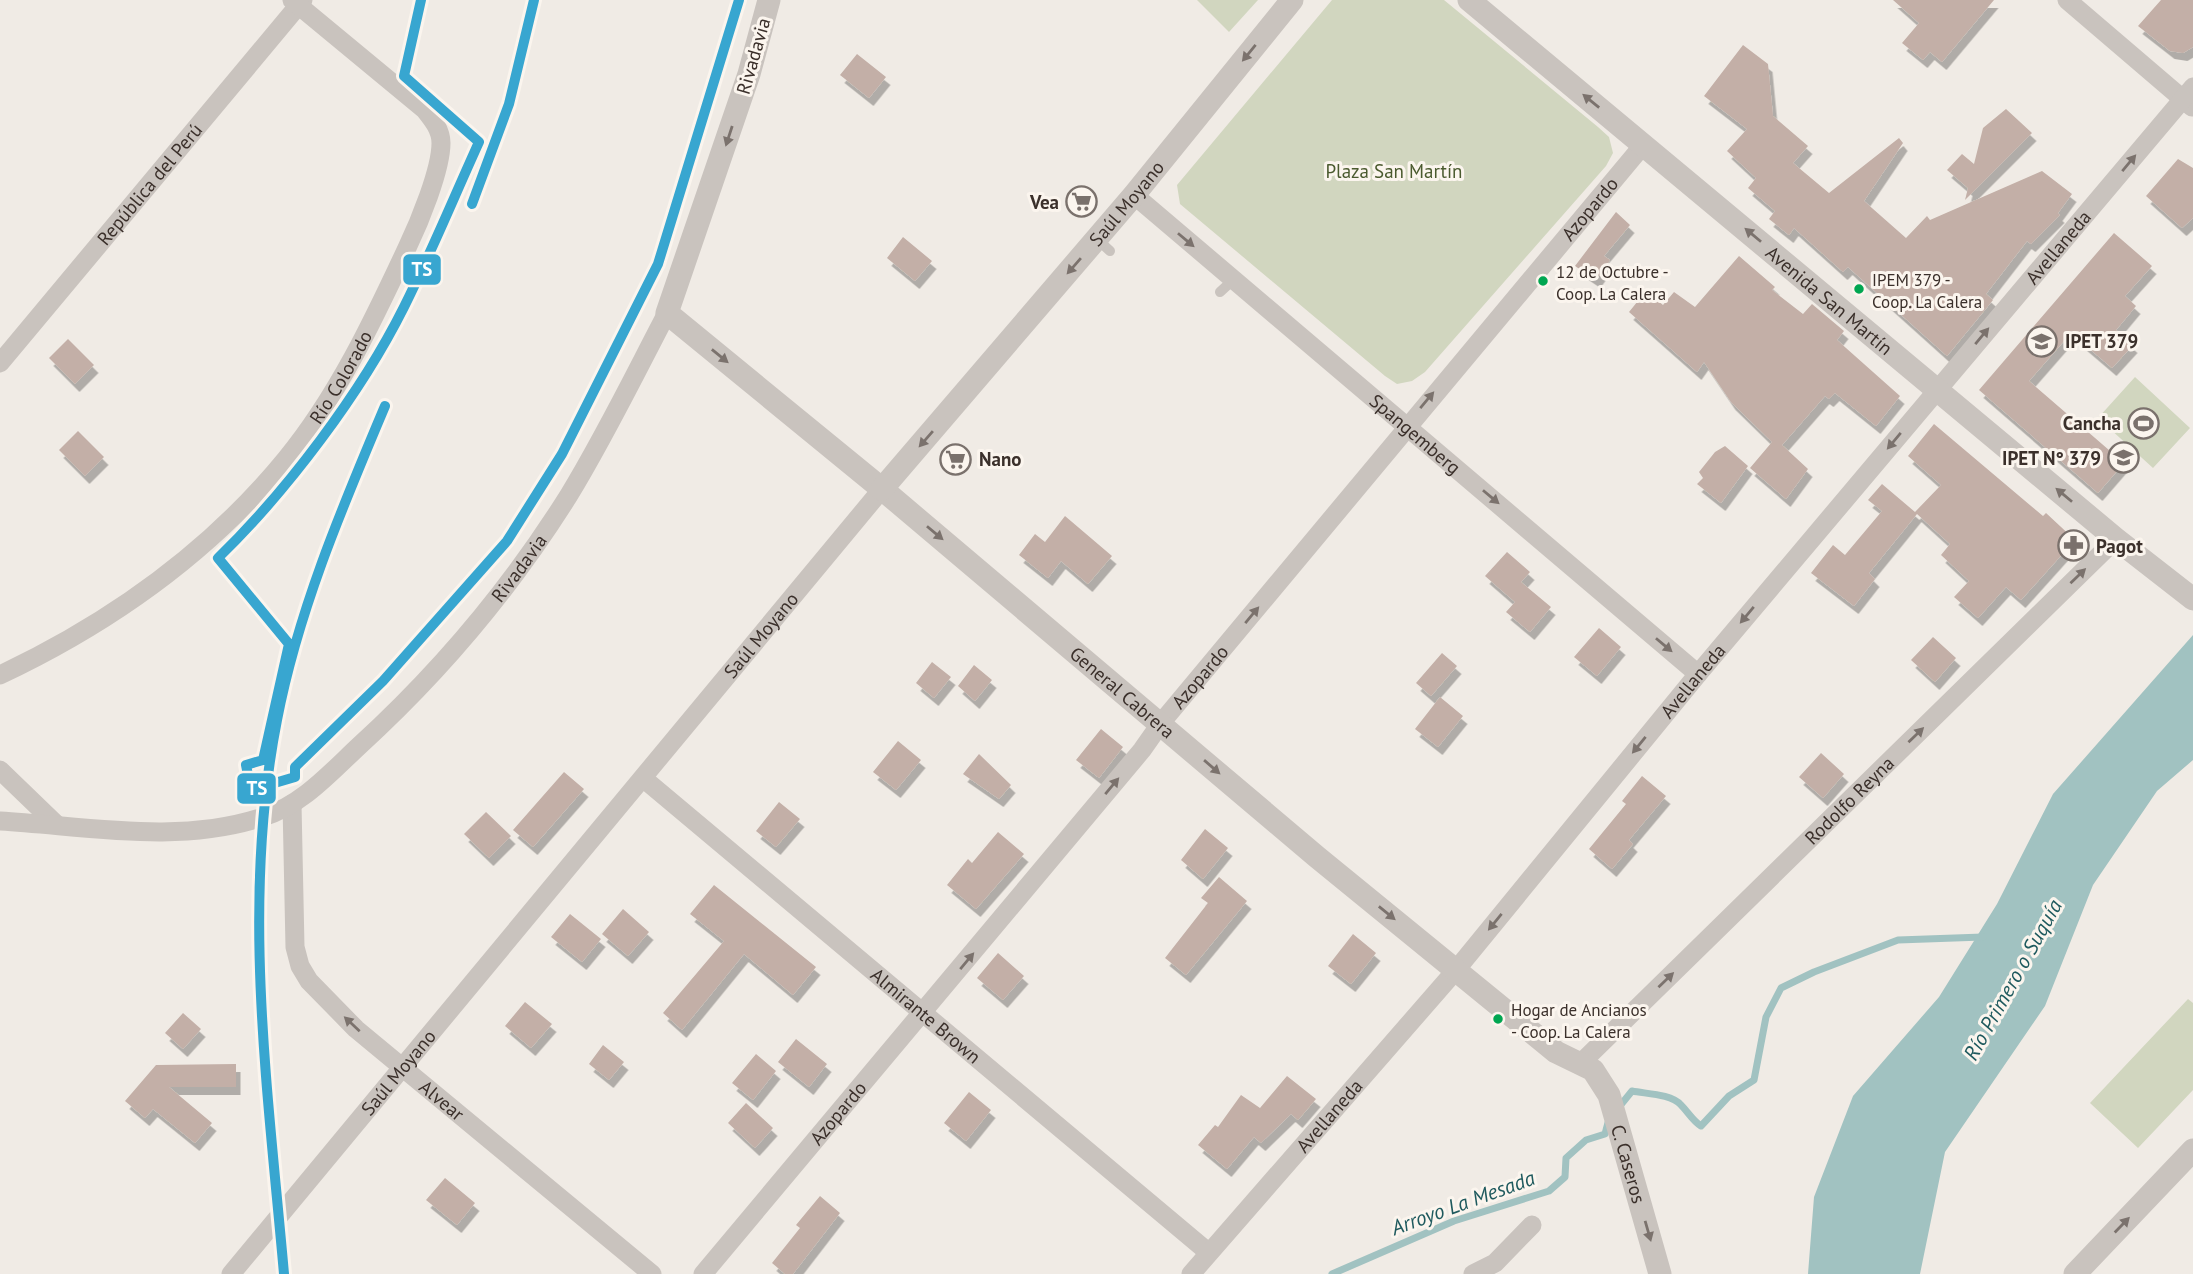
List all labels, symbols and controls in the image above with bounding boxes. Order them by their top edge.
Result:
street label: Rivadavia [731,15,775,97]
one-way arrow [1242,44,1257,61]
one-way arrow [1583,94,1600,109]
street label: República del Perú [92,118,207,250]
one-way arrow [723,126,733,147]
one-way arrow [2121,154,2137,172]
street label: Saúl Moyano [1084,156,1169,251]
park label: Plaza San Martín [1326,159,1462,183]
street label: Azopardo [1556,172,1623,245]
supermarket icon: Vea [1065,185,1099,219]
place label: Vea [1029,190,1059,214]
street label: Avellaneda [2020,205,2096,289]
one-way arrow [1745,228,1762,243]
one-way arrow [1177,232,1195,248]
street label: Avenida San Martín [1761,240,1898,360]
line badge: TS [402,253,442,286]
text: TS [412,257,432,281]
one-way arrow [1066,257,1082,275]
place label: 12 de Octubre - Coop. La Calera [1556,261,1669,305]
place label: IPEM 379 - Coop. La Calera [1872,269,1982,313]
marker: 12 de Octubre - Coop. La Calera [1536,274,1550,288]
marker: IPEM 379 - Coop. La Calera [1852,282,1866,296]
school or university icon: IPET 379 [2025,324,2059,358]
street label: Río Colorado [304,326,377,428]
one-way arrow [1974,328,1989,345]
place label: IPET 379 [2065,329,2138,353]
one-way arrow [710,349,728,364]
street label: Spangemberg [1365,388,1466,479]
one-way arrow [1419,392,1434,409]
sports icon: Cancha [2127,406,2161,440]
place label: Cancha [2063,411,2121,435]
one-way arrow [919,430,934,447]
one-way arrow [1886,431,1901,449]
school or university icon: IPET N° 379 [2107,441,2141,475]
supermarket icon: Nano [939,442,973,476]
place label: IPET N° 379 [2002,446,2101,470]
place label: Nano [979,447,1021,471]
one-way arrow [2055,487,2073,503]
one-way arrow [1482,489,1500,505]
one-way arrow [926,525,943,540]
street label: Rivadavia [486,529,552,607]
pharmacy icon: Pagot [2056,529,2090,563]
place label: Pagot [2096,534,2143,558]
one-way arrow [2070,568,2087,585]
street label: Saúl Moyano [718,587,803,683]
one-way arrow [1244,606,1259,623]
one-way arrow [1740,606,1755,623]
one-way arrow [1655,637,1673,653]
street label: Avellaneda [1655,639,1730,723]
street label: Azopardo [1166,640,1233,714]
street label: General Cabrera [1065,641,1180,744]
one-way arrow [1907,728,1924,744]
one-way arrow [1632,737,1647,754]
street label: Rodolfo Reyna [1799,751,1899,849]
one-way arrow [1204,759,1221,774]
line badge: TS [236,772,277,805]
text: TS [247,776,267,800]
one-way arrow [1104,778,1119,795]
water label: Río Primero o Suquía [1957,894,2068,1065]
one-way arrow [1377,906,1395,921]
one-way arrow [1488,913,1503,930]
one-way arrow [959,953,974,970]
street label: Almirante Brown [866,962,986,1069]
one-way arrow [1657,973,1674,989]
place label: Hogar de Ancianos - Coop. La Calera [1511,999,1647,1043]
marker: Hogar de Ancianos - Coop. La Calera [1491,1012,1505,1026]
one-way arrow [344,1017,361,1033]
street label: Saúl Moyano [356,1025,441,1120]
street label: Avellaneda [1291,1074,1367,1157]
street label: Alvear [415,1075,470,1126]
street label: Azopardo [804,1076,871,1150]
street label: C. Caseros [1606,1122,1651,1206]
water label: Arroyo La Mesada [1386,1164,1539,1241]
one-way arrow [2114,1217,2130,1234]
one-way arrow [1643,1220,1654,1242]

